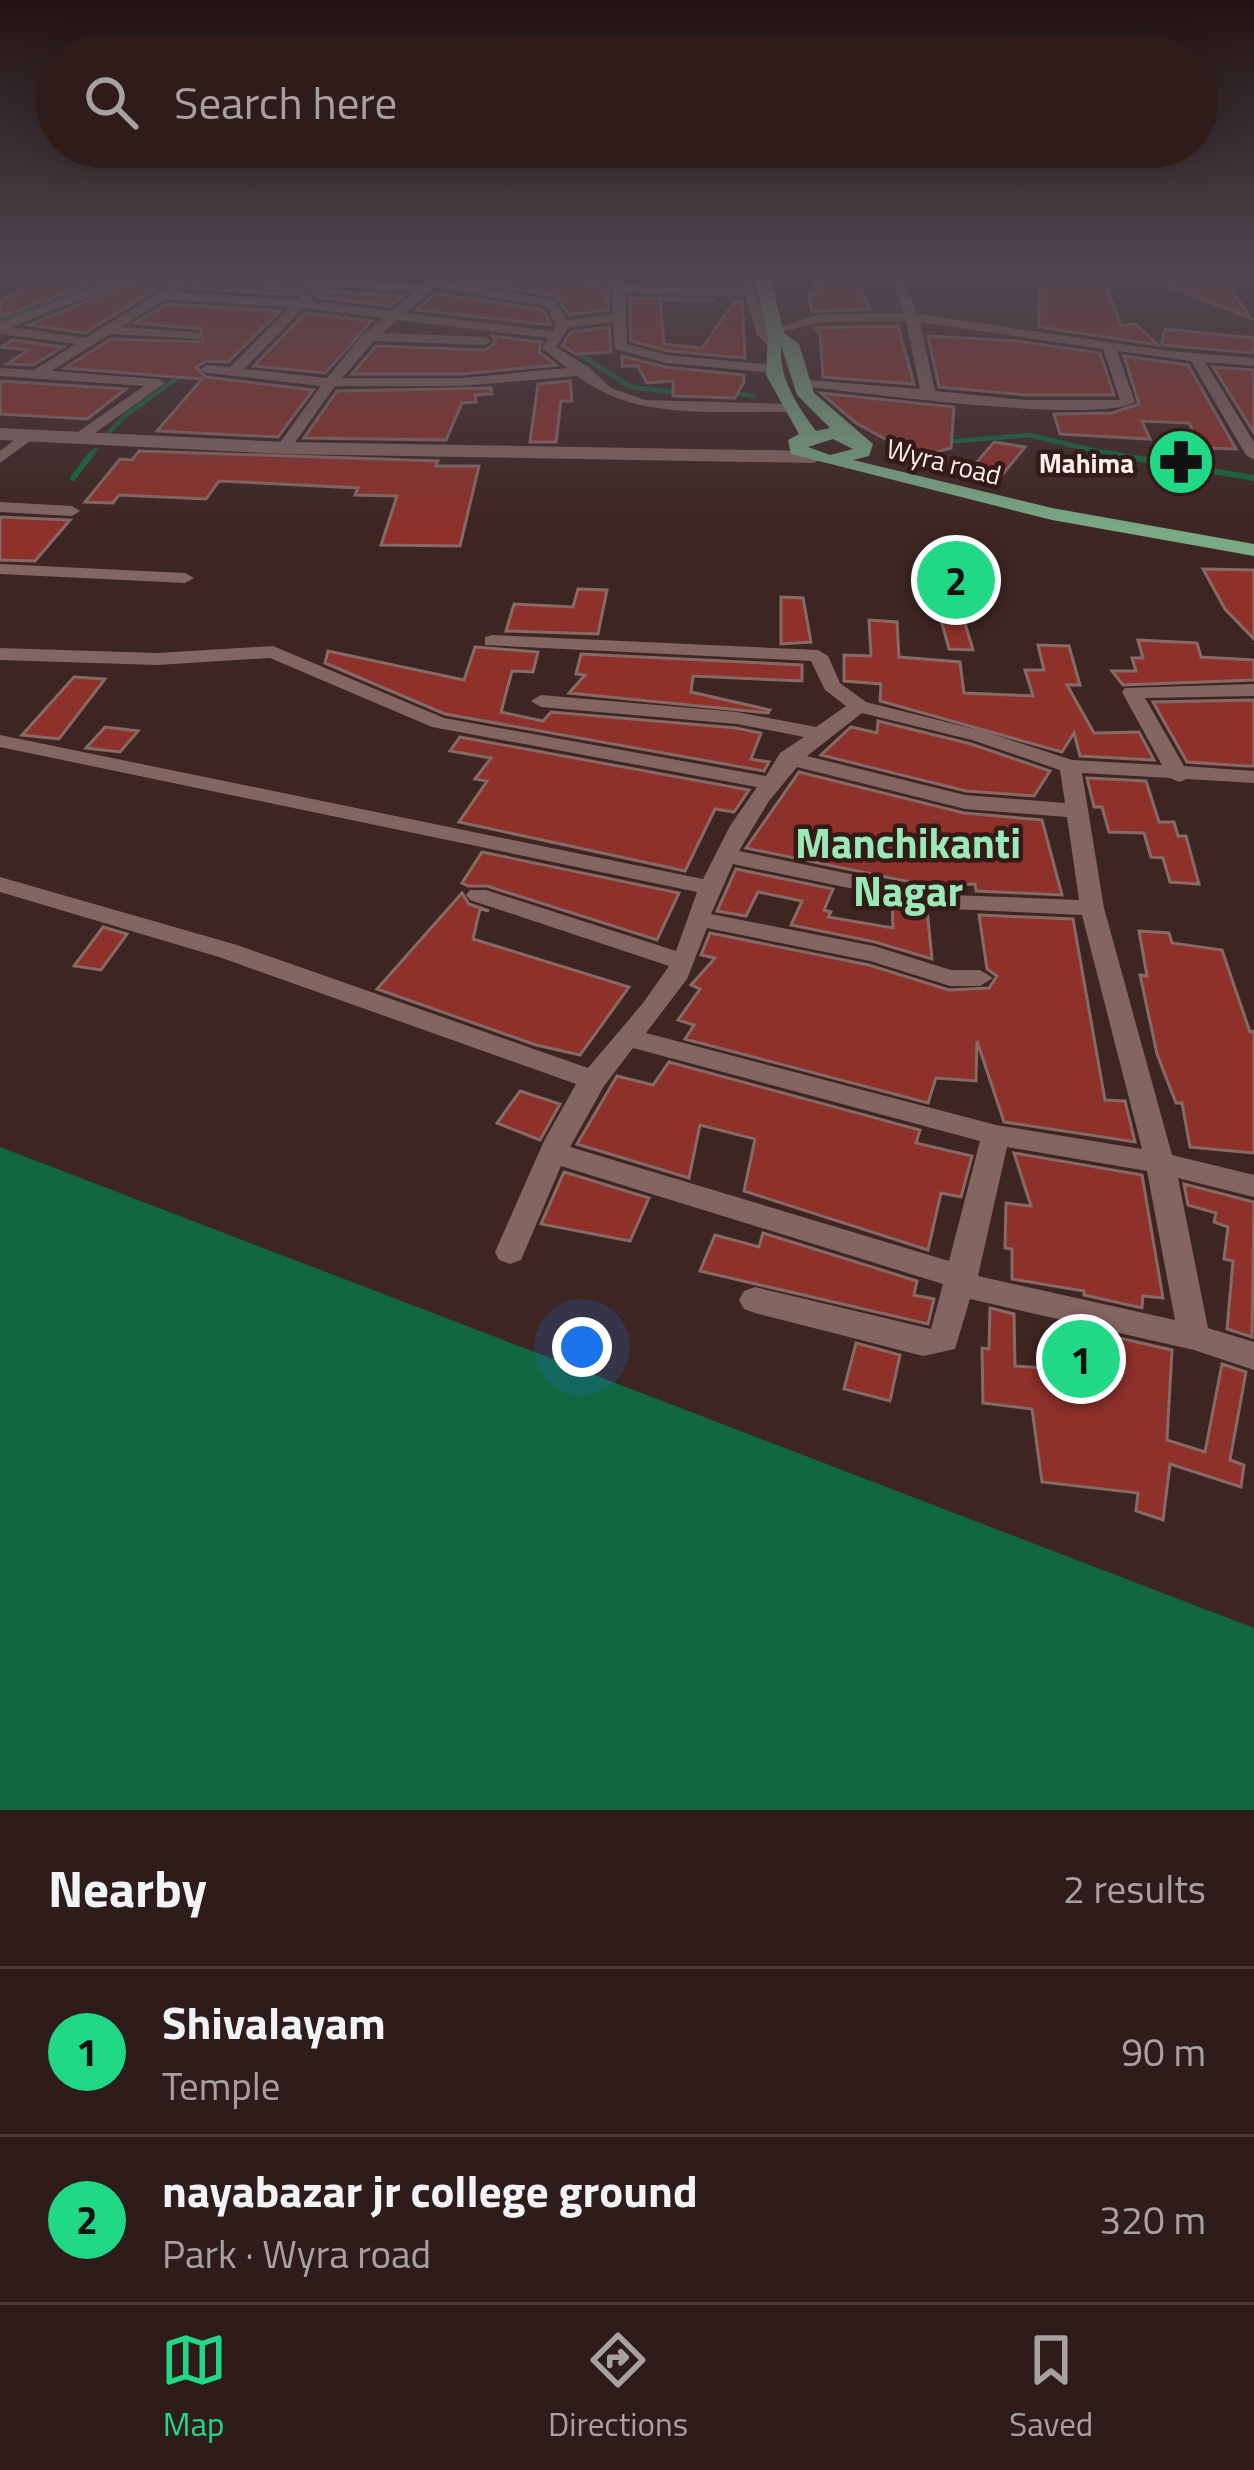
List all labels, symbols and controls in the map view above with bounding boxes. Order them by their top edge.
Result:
search box [36,36,1218,168]
text: Search here [174,68,397,136]
icon: search [78,69,144,135]
street label: Wyra road [882,427,1006,495]
pharmacy icon: Mahima [1146,427,1216,497]
place label: Mahima [1039,442,1134,483]
pin: 2 [917,535,995,625]
district label: Manchikanti Nagar [795,810,1021,922]
pin: 1 [1042,1314,1120,1404]
your location [552,1317,612,1377]
text: Nearby [48,1849,207,1927]
text: 2 results [1063,1859,1206,1918]
text: Shivalayam [162,1988,386,2056]
text: 1 [76,2022,98,2081]
text: 90 m [1121,2022,1206,2081]
text: Temple [162,2056,281,2115]
text: nayabazar jr college ground [162,2156,698,2224]
text: 2 [76,2190,98,2249]
text: 320 m [1099,2190,1206,2249]
text: Park · Wyra road [162,2224,431,2283]
tab: Map [161,2327,227,2449]
tab: Directions [548,2327,688,2449]
tab: Saved [1009,2327,1093,2449]

